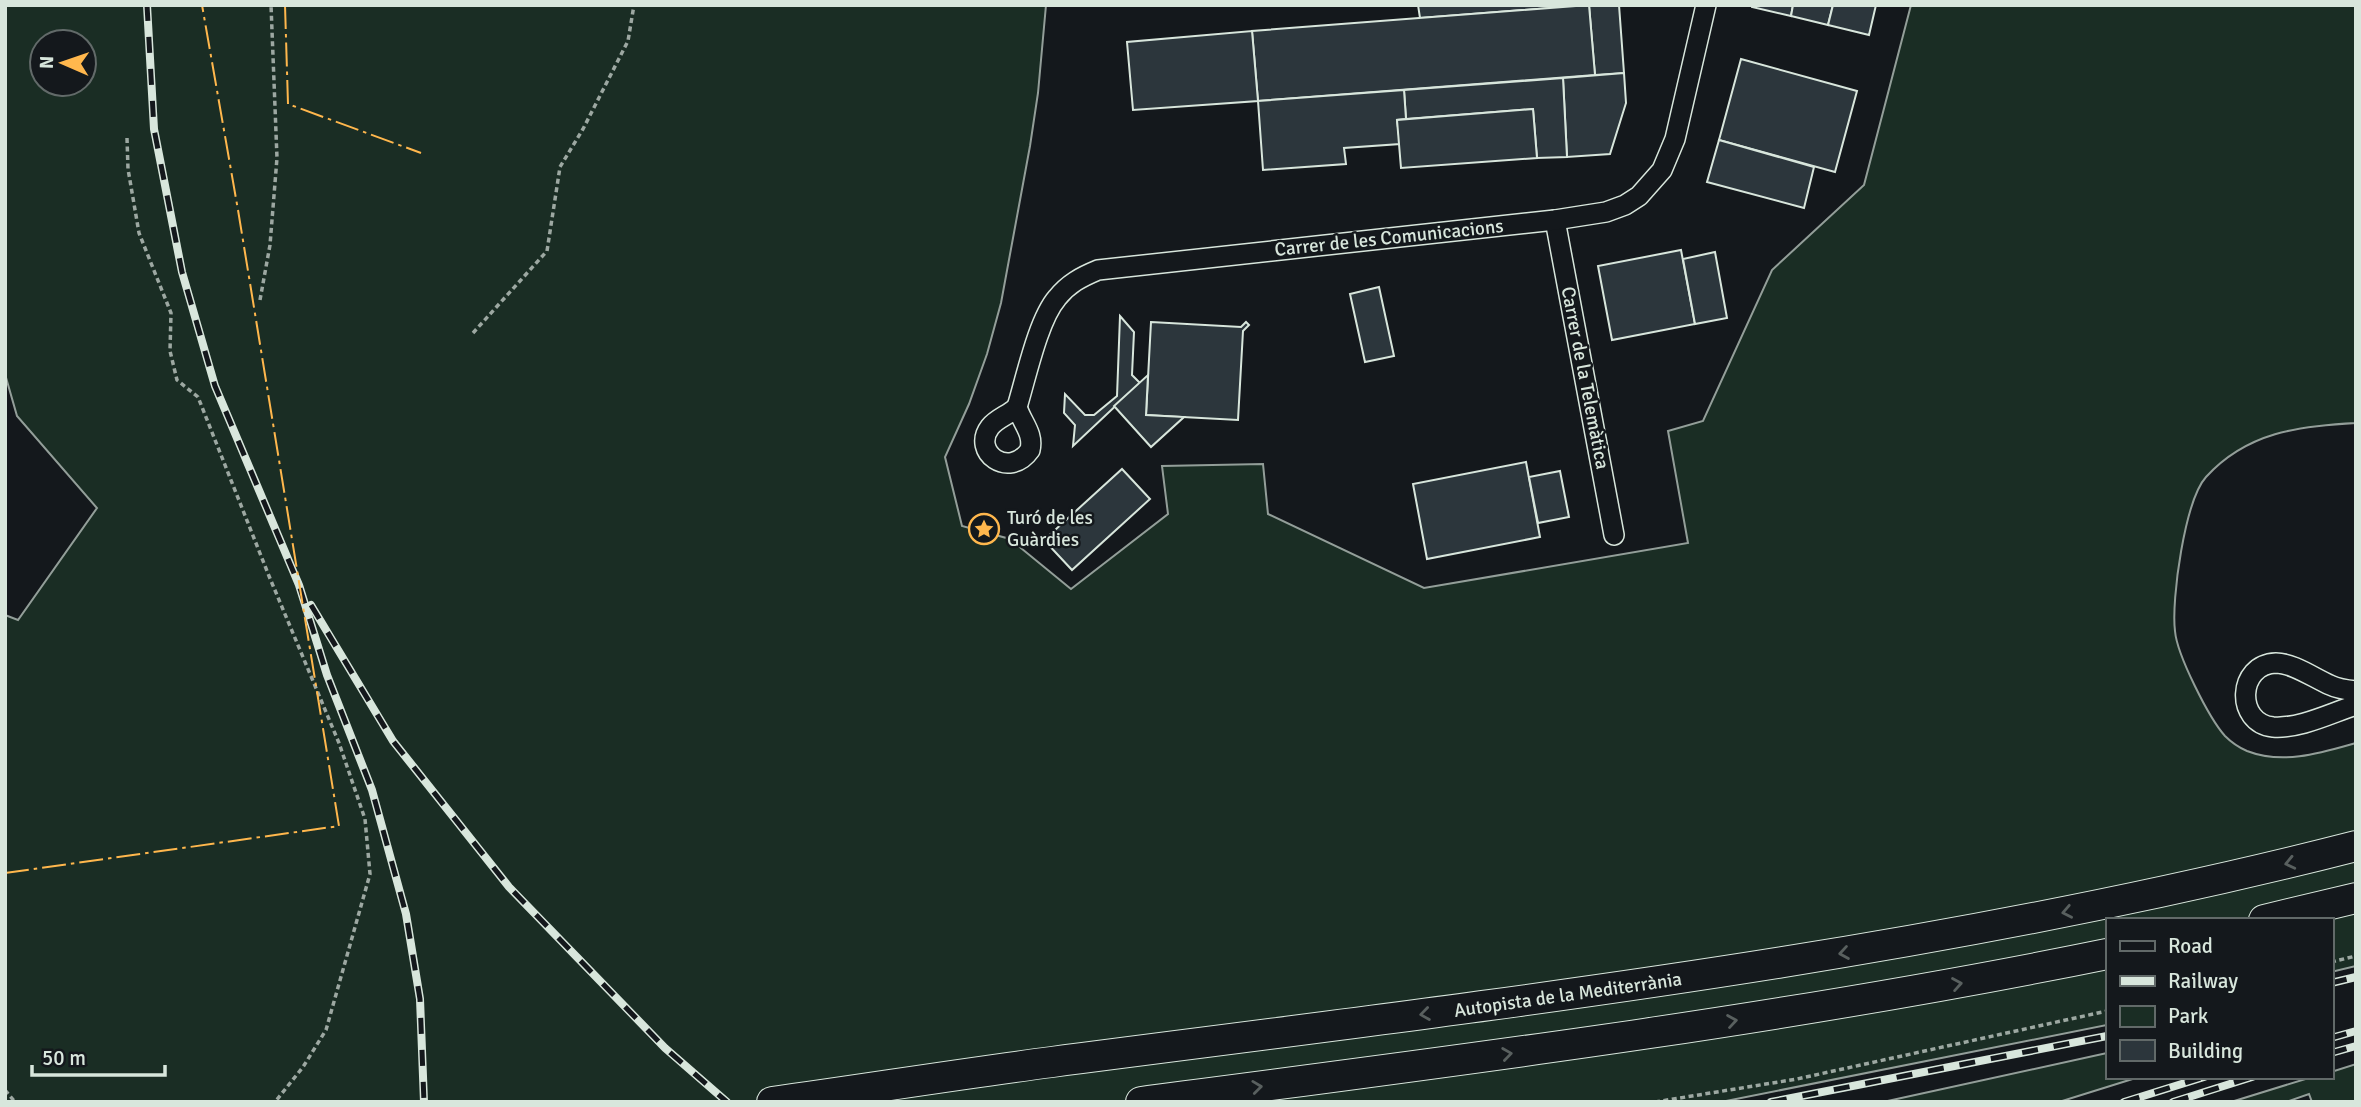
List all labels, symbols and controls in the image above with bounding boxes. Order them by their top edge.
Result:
north arrow [28,28,98,98]
text: N [35,55,59,69]
street label: Carrer de les Comunicacions [1273,214,1505,262]
street label: Carrer de la Telemàtica [1555,285,1615,471]
place label: Turó de les Guàrdies [1007,506,1093,552]
place icon: Turó de les Guàrdies [967,512,1001,546]
one-way arrow [2284,854,2296,869]
one-way arrow [2061,904,2073,919]
legend [2106,918,2333,1079]
text: Road [2168,933,2213,959]
one-way arrow [1838,945,1850,960]
street label: Autopista de la Mediterrània [1453,967,1683,1023]
text: Railway [2168,968,2238,994]
one-way arrow [1951,977,1963,992]
text: Park [2168,1003,2209,1029]
one-way arrow [1419,1007,1431,1022]
one-way arrow [1726,1014,1738,1029]
scale bar [32,1034,164,1078]
text: Building [2168,1038,2243,1064]
text: 50 m [42,1045,86,1071]
one-way arrow [1501,1047,1513,1062]
one-way arrow [1251,1079,1263,1094]

